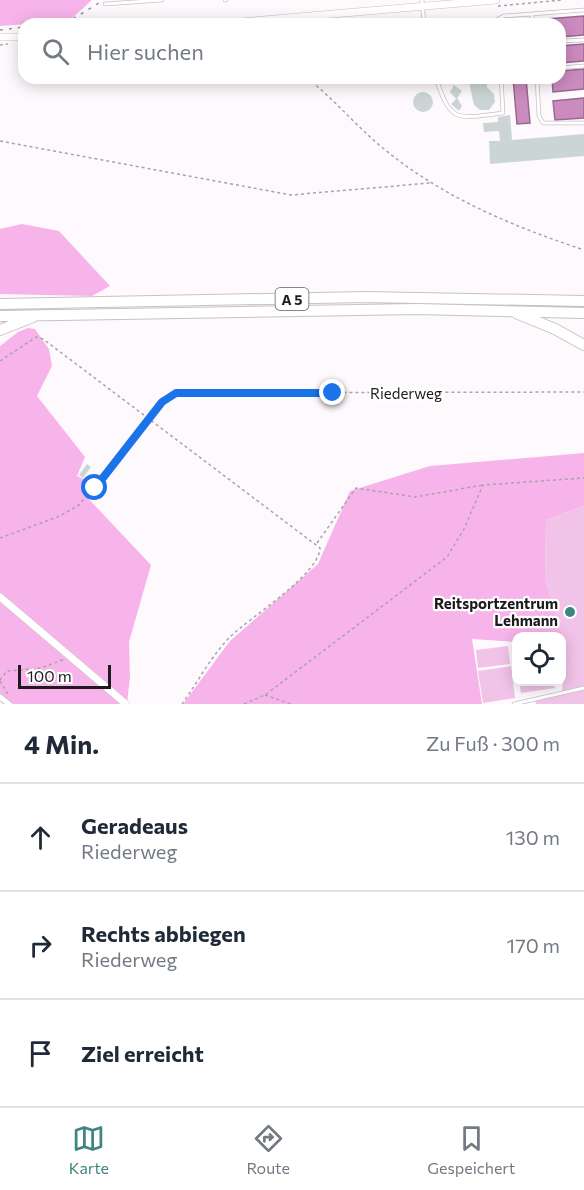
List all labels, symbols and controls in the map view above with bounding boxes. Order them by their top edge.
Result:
search box [18,18,566,84]
icon: search [39,35,72,68]
text: Hier suchen [87,38,204,65]
road number: A 5 [276,288,308,310]
route end [319,379,345,405]
street label: Riederweg [370,384,442,402]
route start [81,474,107,500]
place label: Reitsportzentrum Lehmann [434,594,558,629]
marker: Reitsportzentrum Lehmann [563,605,577,619]
map controls [512,632,566,686]
button: locate [512,632,566,686]
scale bar [18,662,111,690]
text: 100 m [27,666,72,685]
text: 4 Min. [24,728,99,759]
text: Zu Fuß · 300 m [426,731,560,755]
text: Geradeaus [81,812,188,839]
icon: ahead [24,821,57,854]
text: 130 m [506,825,560,849]
text: Riederweg [81,839,177,863]
text: Rechts abbiegen [81,920,246,947]
icon: right [24,929,57,962]
text: 170 m [507,933,560,957]
text: Riederweg [81,947,177,971]
icon: arrive [24,1037,57,1070]
text: Ziel erreicht [81,1040,204,1067]
tab: Karte [69,1122,109,1177]
tab: Route [246,1122,290,1177]
tab: Gespeichert [427,1122,515,1177]

